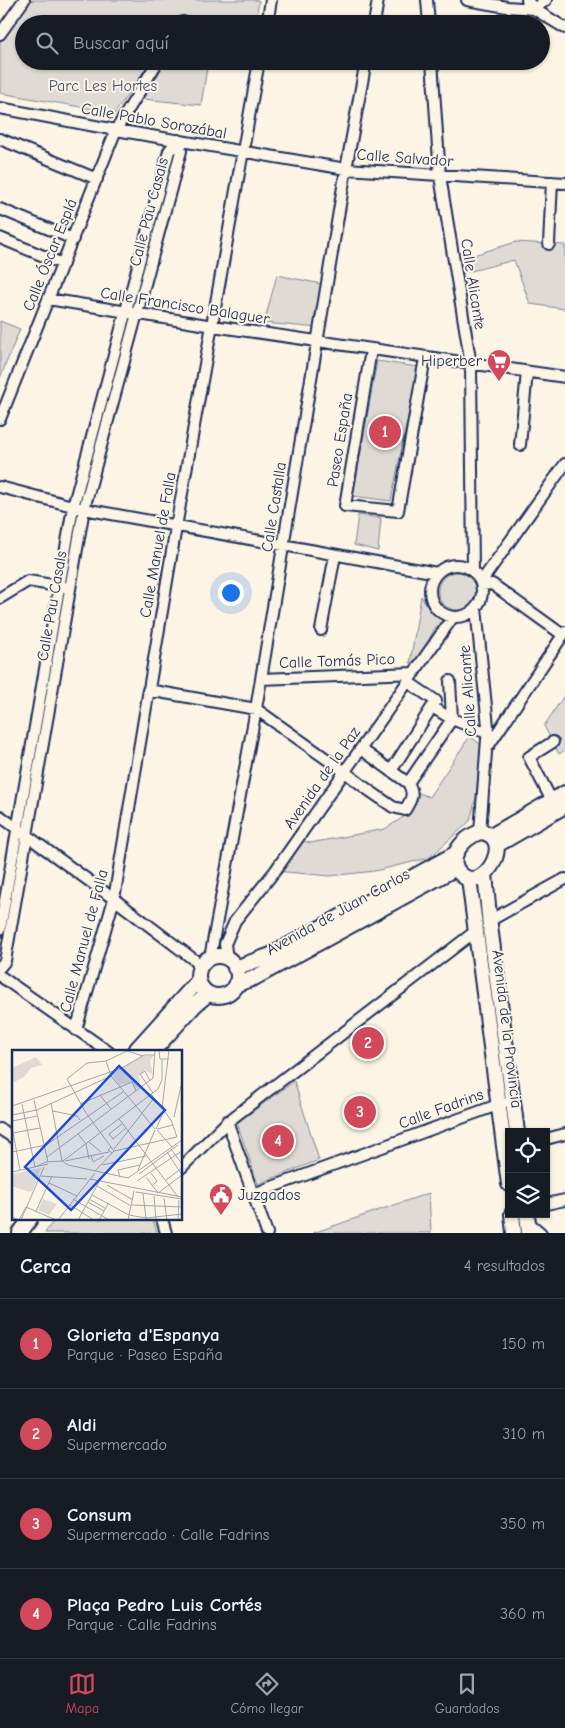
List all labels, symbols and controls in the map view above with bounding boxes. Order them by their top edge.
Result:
search box [15,15,550,70]
icon: search [33,29,61,57]
text: Buscar aquí [73,32,169,54]
park label: Parc Les Hortes [49,77,158,95]
street label: Calle Pablo Sorozábal [80,99,228,143]
street label: Calle Salvador [356,146,455,170]
street label: Calle Pau Casals [126,155,172,268]
street label: Calle Óscar Esplá [18,196,81,314]
street label: Calle Alicante [457,237,489,331]
street label: Calle Francisco Balaguer [99,284,272,328]
supermarket icon: Hiperber [486,348,512,382]
place label: Hiperber [421,352,483,370]
street label: Paseo España [324,392,356,488]
pin: 1 [369,413,401,451]
street label: Calle Castalla [258,461,290,553]
street label: Calle Manuel de Falla [136,471,180,619]
street label: Calle Pau Casals [33,549,71,663]
your location [218,580,244,606]
street label: Calle Alicante [456,645,480,737]
street label: Calle Tomás Pico [279,650,395,672]
street label: Avenida de la Paz [280,723,364,833]
street label: Avenida de Juan Carlos [263,865,413,959]
street label: Calle Manuel de Falla [56,867,112,1015]
street label: Avenida de la Provincia [488,949,526,1109]
pin: 2 [352,1024,384,1062]
inset map [12,1050,182,1220]
street label: Calle Fadrins [396,1085,486,1133]
pin: 3 [344,1093,376,1131]
pin: 4 [262,1122,294,1160]
map controls [505,1128,550,1218]
button: locate [505,1128,550,1173]
button: layers [505,1173,550,1218]
public building icon: Juzgados [208,1182,234,1216]
place label: Juzgados [238,1186,301,1204]
text: Cerca [20,1254,71,1278]
text: 4 resultados [464,1257,545,1275]
text: Glorieta d'Espanya [67,1324,220,1346]
text: 1 [33,1335,39,1353]
text: 150 m [502,1335,545,1353]
text: Parque · Paseo España [67,1346,223,1364]
text: Aldi [67,1414,97,1436]
text: 2 [32,1425,40,1443]
text: 310 m [502,1425,545,1443]
text: Supermercado [67,1436,167,1454]
text: Consum [67,1504,132,1526]
text: 3 [32,1515,40,1533]
text: 350 m [500,1515,545,1533]
text: Supermercado · Calle Fadrins [67,1526,269,1544]
text: Plaça Pedro Luis Cortés [67,1594,262,1616]
text: 4 [32,1605,40,1623]
text: 360 m [500,1605,545,1623]
text: Parque · Calle Fadrins [67,1616,217,1634]
tab: Mapa [66,1670,99,1717]
tab: Cómo llegar [230,1670,303,1717]
tab: Guardados [435,1670,499,1717]

